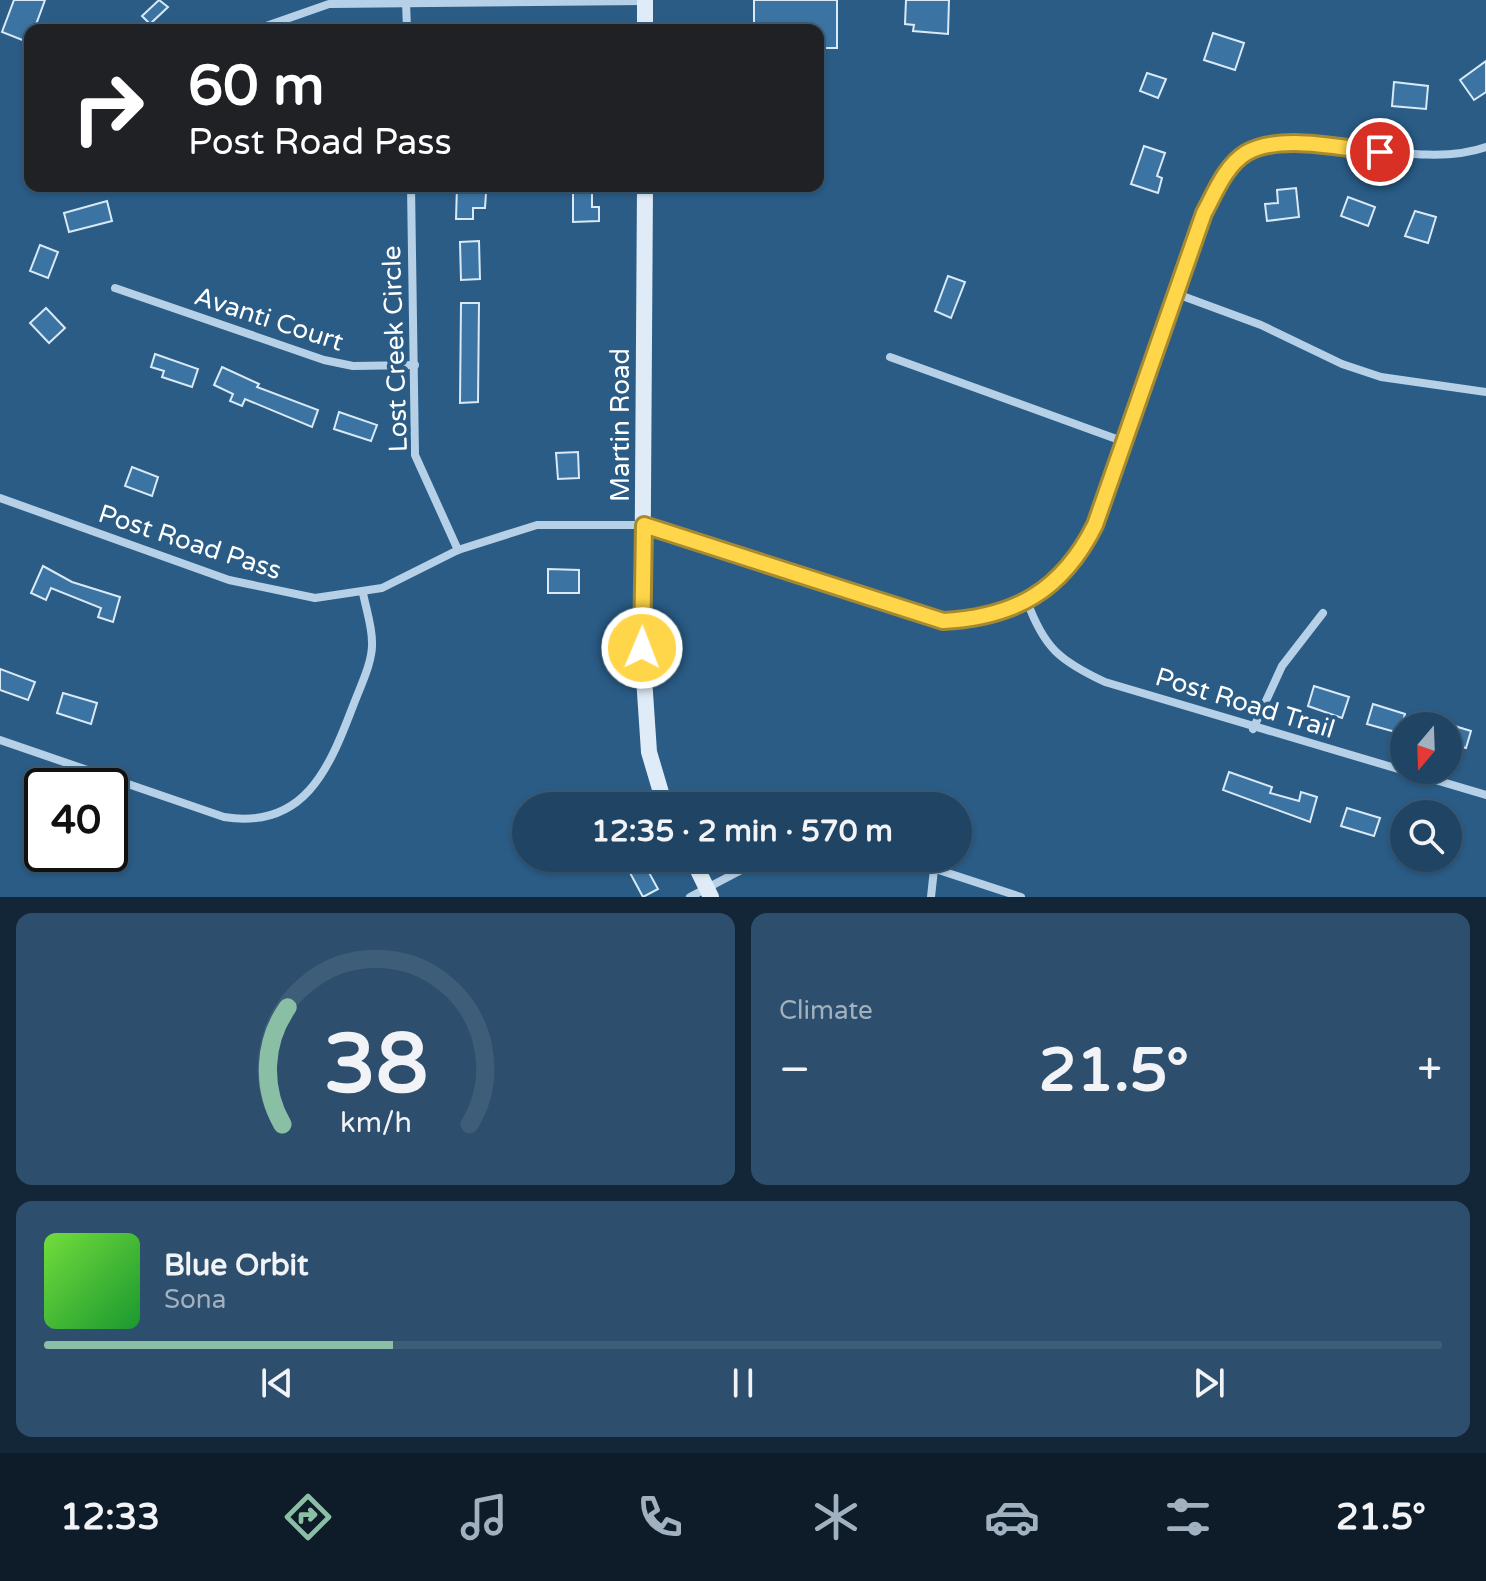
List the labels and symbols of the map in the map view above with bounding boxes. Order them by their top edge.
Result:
pin [1346,118,1414,186]
street label: Lost Creek Circle [376,245,414,453]
street label: Avanti Court [191,280,347,358]
street label: Martin Road [605,348,636,502]
street label: Post Road Pass [95,498,285,586]
position arrow [600,606,684,690]
street label: Post Road Trail [1152,661,1338,745]
north arrow [1390,712,1462,784]
speed limit sign: 40 [24,768,128,872]

